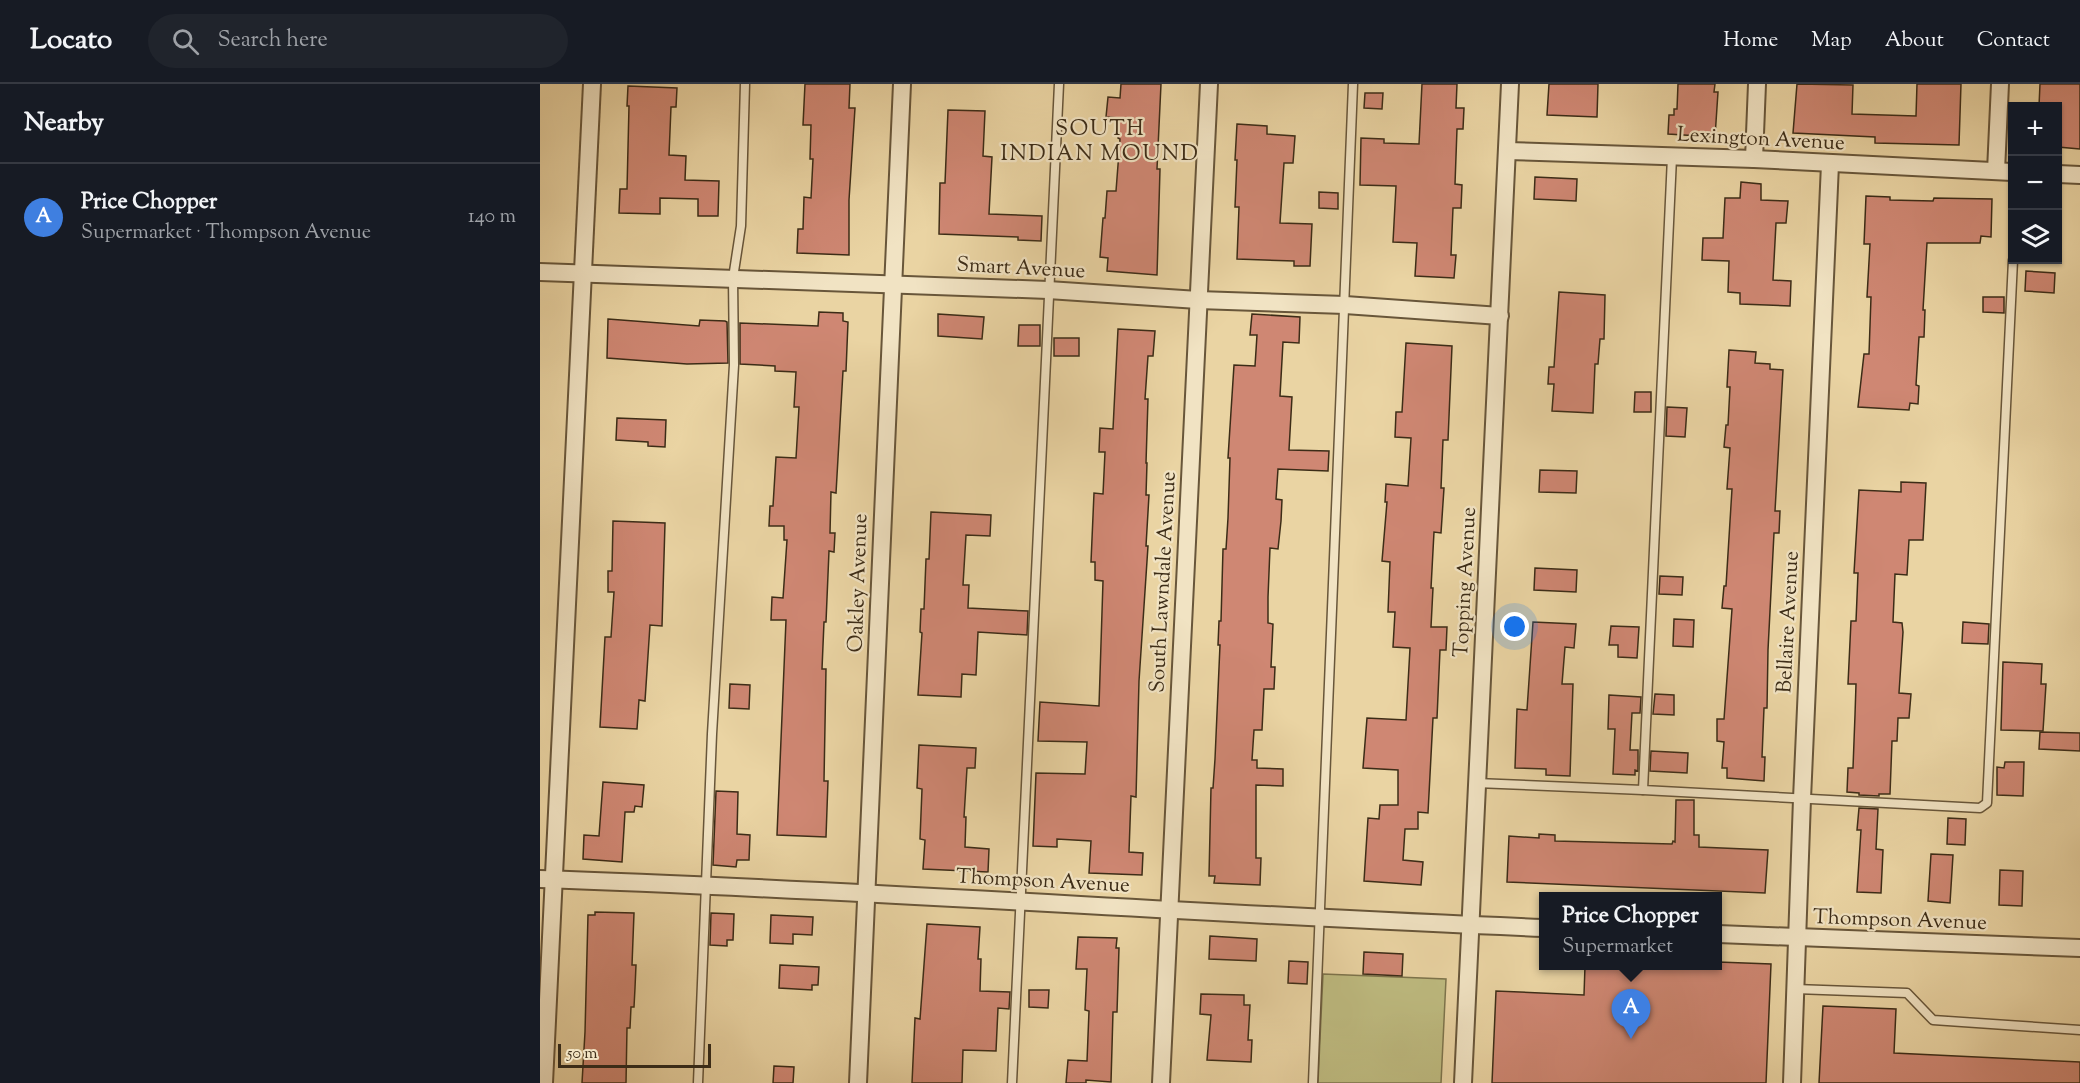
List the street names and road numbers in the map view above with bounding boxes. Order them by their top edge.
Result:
street label: Lexington Avenue [1676,121,1846,159]
street label: Smart Avenue [956,251,1086,287]
street label: South Lawndale Avenue [1143,471,1185,694]
street label: Topping Avenue [1447,506,1485,658]
street label: Oakley Avenue [842,513,876,653]
street label: Bellaire Avenue [1770,550,1808,694]
street label: Thompson Avenue [955,862,1131,902]
street label: Thompson Avenue [1812,903,1987,939]

